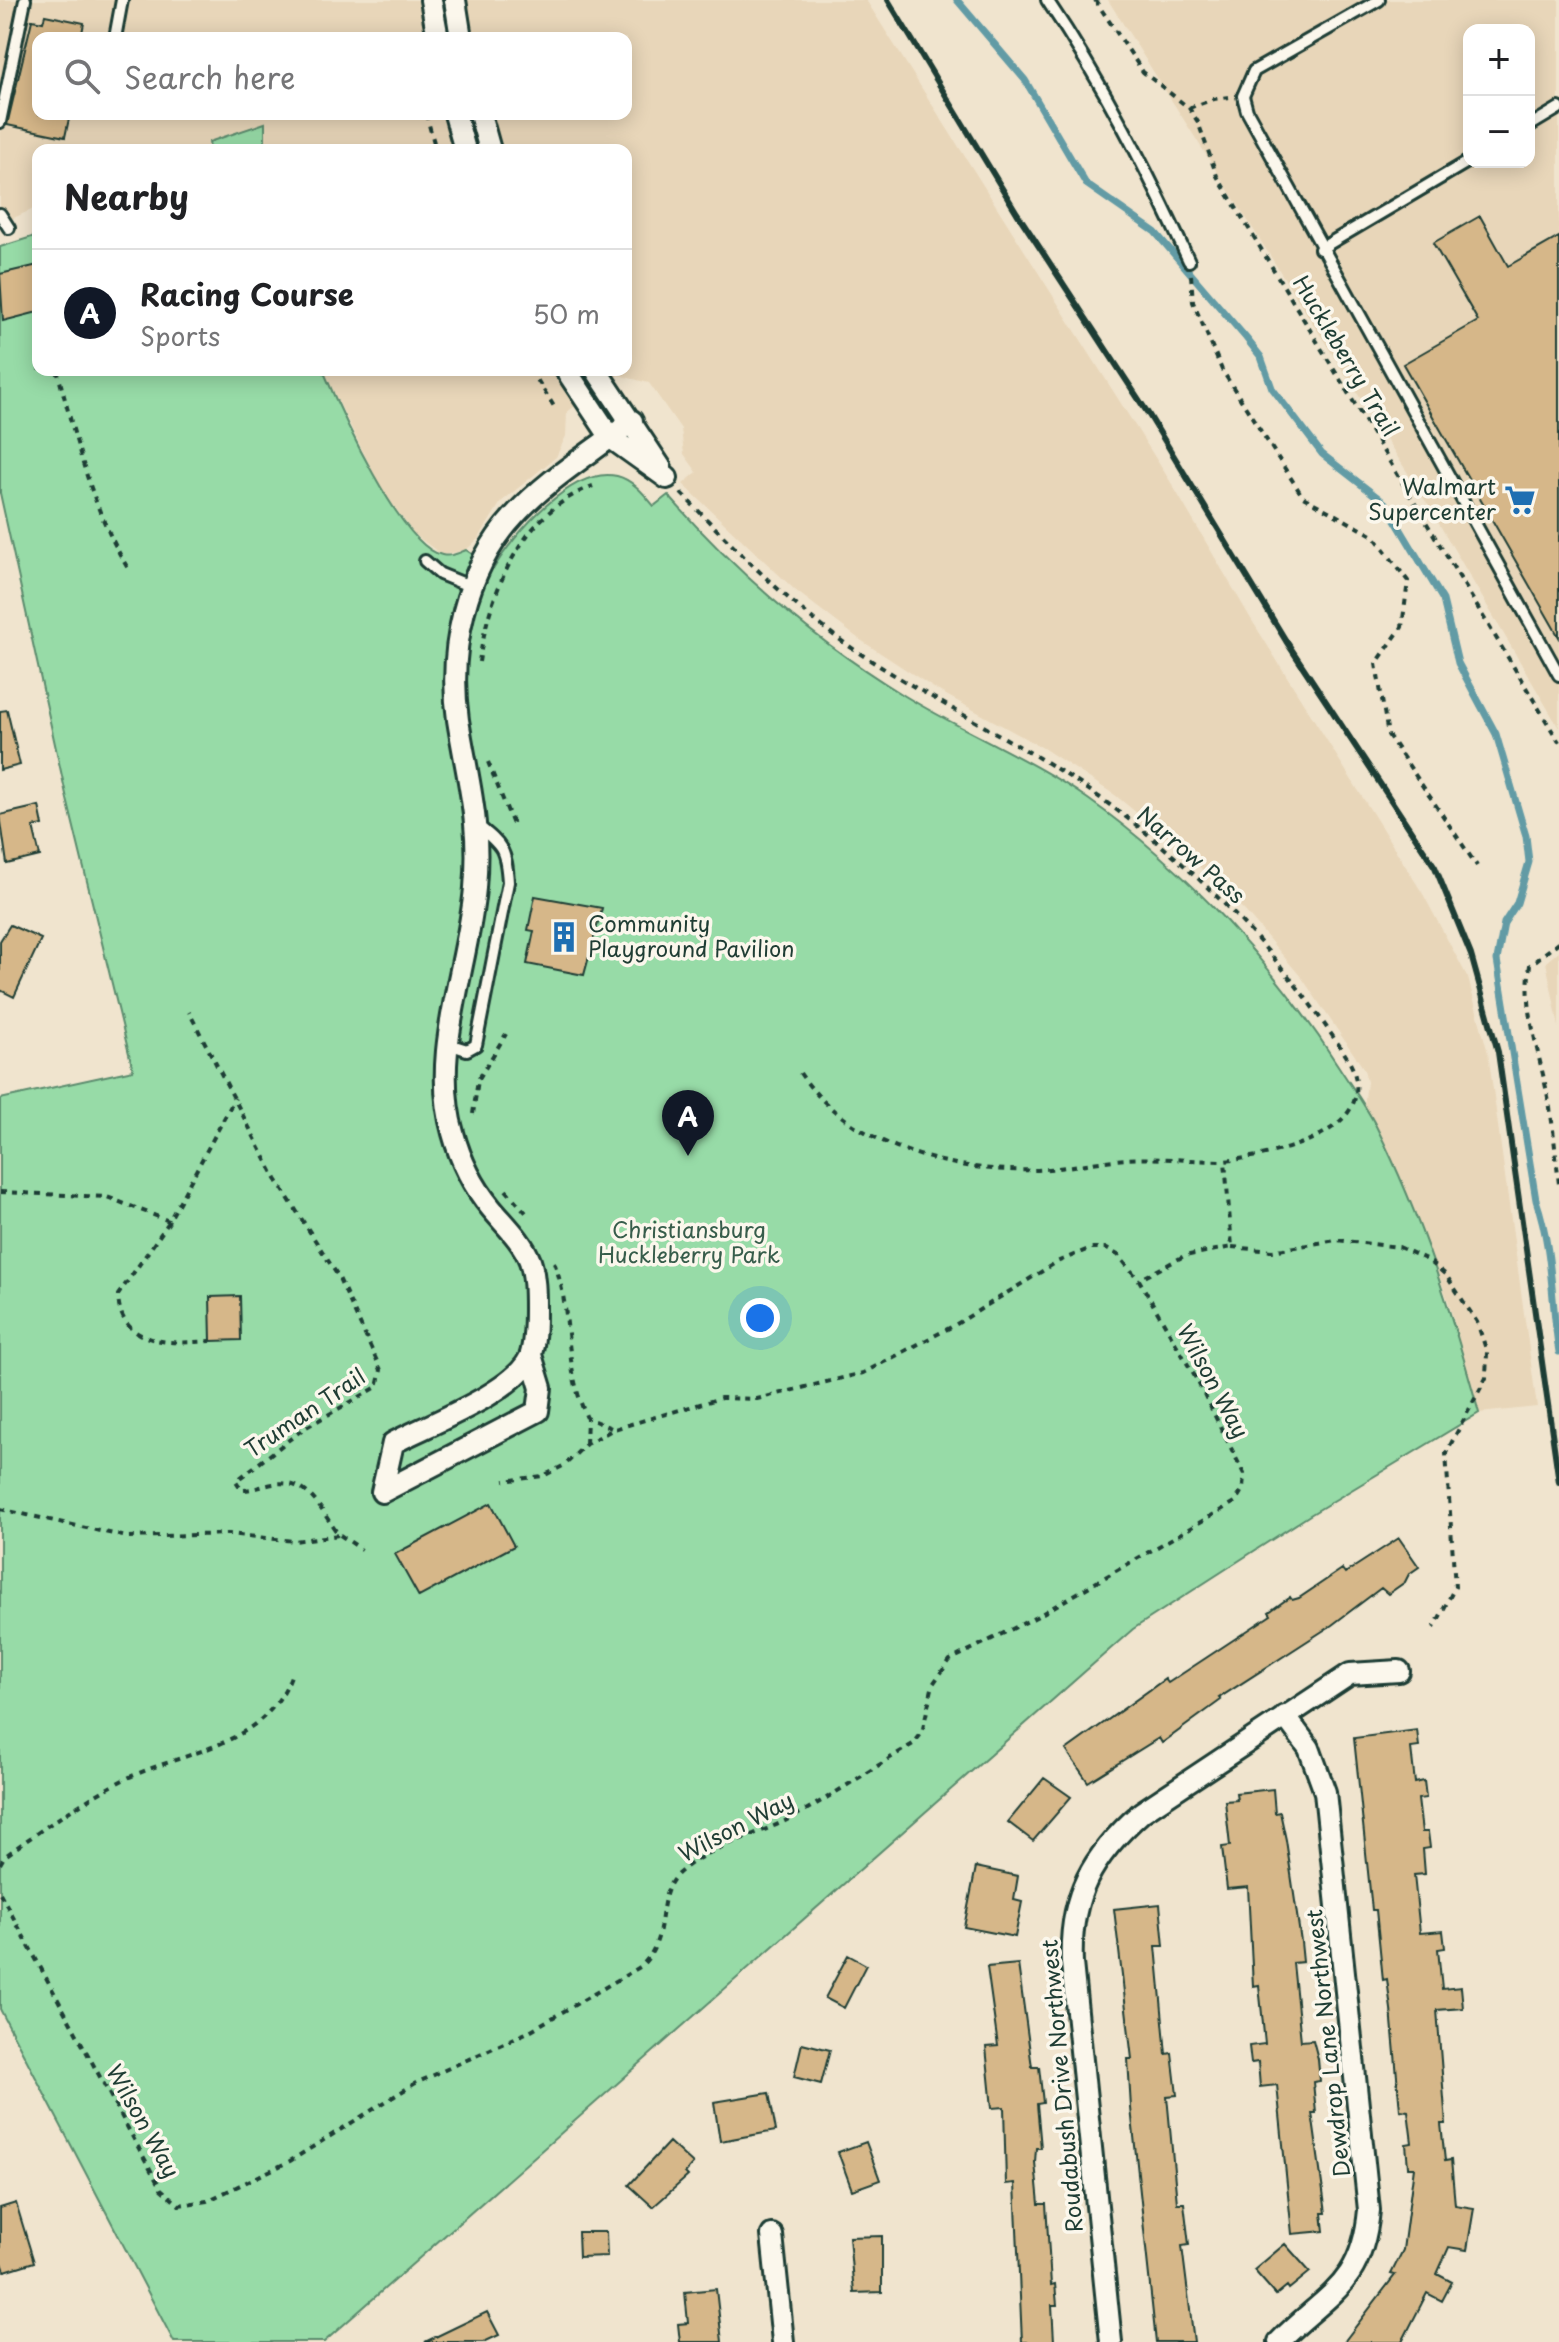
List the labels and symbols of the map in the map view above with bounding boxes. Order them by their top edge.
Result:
street label: Huckleberry Trail [1286,268,1408,442]
place label: Walmart Supercenter [1368,469,1497,527]
supermarket icon: Walmart Supercenter [1503,483,1537,517]
street label: Narrow Pass [1131,797,1253,910]
place label: Community Playground Pavilion [588,906,795,964]
building icon: Community Playground Pavilion [547,920,581,954]
pin: A [662,1090,714,1156]
park label: Christiansburg Huckleberry Park [598,1212,780,1270]
your location [740,1298,780,1338]
street label: Wilson Way [1170,1317,1258,1443]
street label: Truman Trail [237,1359,371,1465]
street label: Wilson Way [672,1782,799,1869]
street label: Dewdrop Lane Northwest [1296,1907,1357,2179]
street label: Roudabush Drive Northwest [1031,1938,1090,2234]
street label: Wilson Way [99,2057,189,2183]

